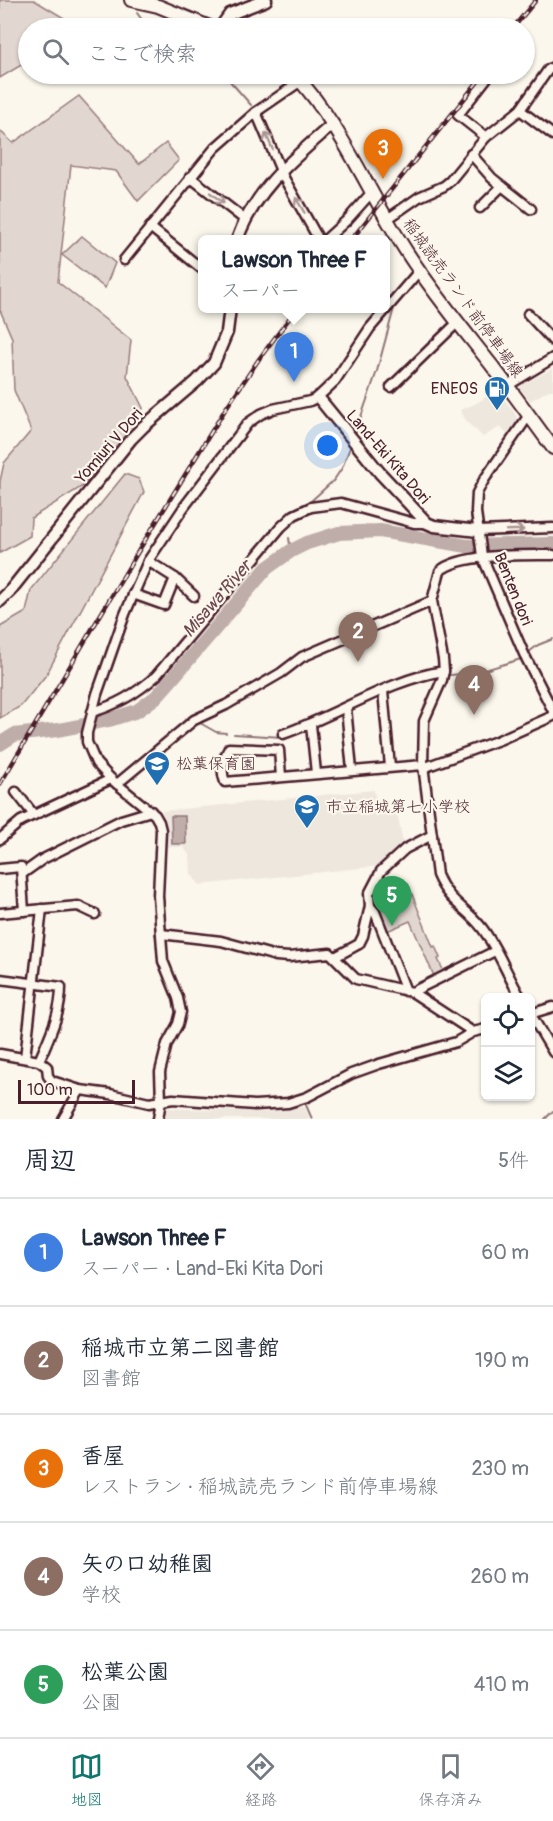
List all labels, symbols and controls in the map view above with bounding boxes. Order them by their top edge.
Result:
search box [18,18,535,84]
icon: search [39,35,72,68]
text: ここで検索 [87,40,197,68]
pin: 3 [364,130,403,179]
one-way arrow [263,133,274,151]
one-way arrow [209,192,225,205]
one-way arrow [293,197,305,214]
street label: 稲城読売ランド前停車場線 [398,214,528,382]
popup [198,235,390,313]
text: Lawson Three F [221,246,367,274]
text: スーパー [221,278,300,303]
pin: 1 [274,332,314,382]
fuel station icon: ENEOS [482,374,512,412]
place label: ENEOS [431,379,478,399]
street label: Yomiuri V Dori [70,404,147,489]
street label: Land-Eki Kita Dori [342,406,434,508]
your location [313,431,342,460]
one-way arrow [505,524,525,535]
street label: Benten dori [489,550,537,628]
water label: Misawa River [177,554,258,642]
pin: 2 [338,612,378,662]
pin: 4 [454,666,494,715]
school or university icon: 松葉保育園 [142,749,172,787]
place label: 松葉保育園 [176,754,256,774]
school or university icon: 市立稲城第七小学校 [292,792,322,830]
place label: 市立稲城第七小学校 [326,797,470,817]
pin: 5 [372,876,412,926]
map controls [481,993,535,1101]
button: locate [481,993,535,1047]
button: layers [481,1047,535,1101]
scale bar [18,1077,135,1104]
text: 100 m [27,1080,73,1100]
text: 周辺 [24,1145,76,1177]
text: 5件 [498,1148,529,1173]
text: Lawson Three F [81,1224,227,1252]
text: 1 [40,1240,47,1265]
text: 60 m [482,1240,529,1265]
text: スーパー · Land-Eki Kita Dori [81,1256,323,1281]
text: 稲城市立第二図書館 [81,1334,279,1362]
text: 2 [38,1348,49,1373]
text: 190 m [475,1348,529,1373]
text: 図書館 [81,1366,141,1391]
text: 香屋 [81,1442,125,1470]
text: 3 [38,1456,49,1481]
text: 230 m [472,1456,529,1481]
text: レストラン · 稲城読売ランド前停車場線 [81,1474,438,1499]
text: 矢の口幼稚園 [81,1550,213,1578]
text: 4 [38,1564,49,1589]
text: 260 m [470,1564,529,1589]
text: 学校 [81,1582,121,1607]
text: 松葉公園 [81,1658,169,1686]
text: 5 [38,1672,49,1697]
text: 410 m [474,1672,529,1697]
text: 公園 [81,1690,121,1715]
tab: 地図 [70,1750,103,1810]
tab: 経路 [244,1750,277,1810]
tab: 保存済み [418,1750,482,1810]

